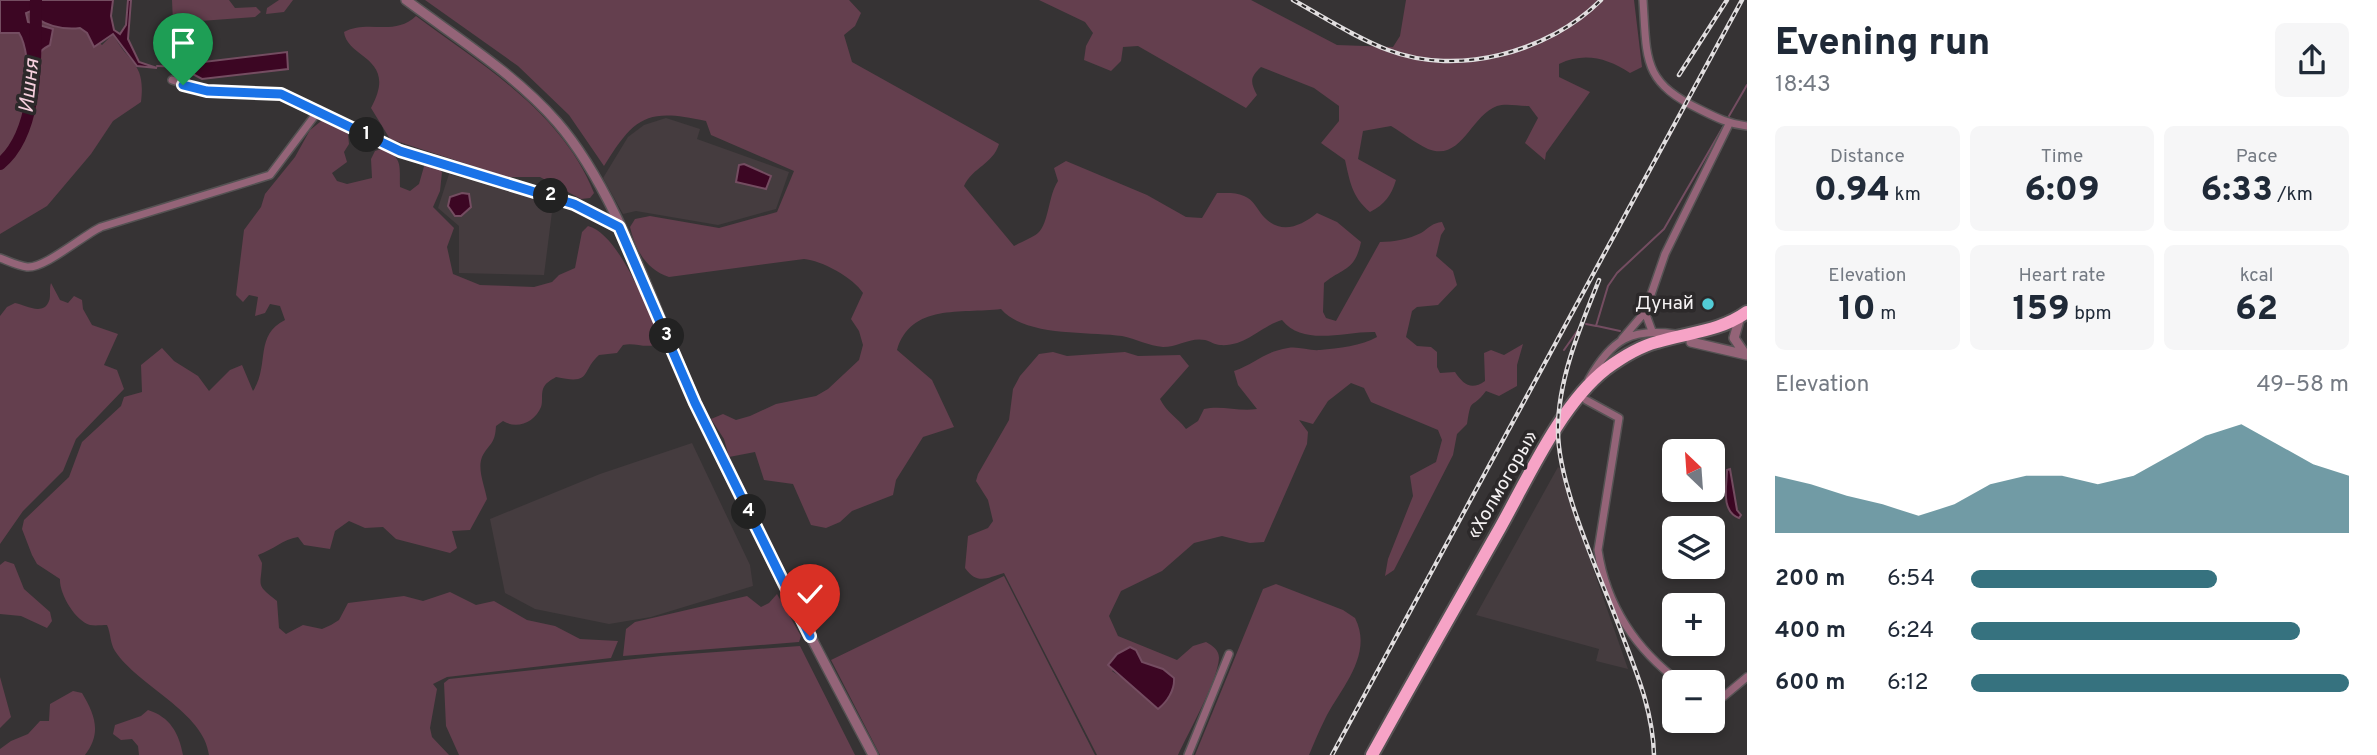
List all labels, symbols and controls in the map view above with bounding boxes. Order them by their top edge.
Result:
pin [153,13,213,85]
text: Evening run [1775,20,1990,69]
button: share [2275,23,2349,97]
icon: arrive [164,24,202,62]
water label: Ишня [14,56,46,115]
text: 18:43 [1775,71,1831,100]
pin: 1 [350,118,384,152]
text: 1 [363,122,370,146]
text: Distance [1830,145,1905,169]
text: Time [2041,145,2083,169]
text: Pace [2236,145,2278,169]
text: 0.94 [1814,169,1890,213]
text: 6:09 [2024,169,2100,213]
text: 6:33 [2201,169,2273,213]
pin: 2 [534,178,568,214]
text: 2 [545,183,556,207]
text: km [1890,183,1921,207]
text: /km [2273,183,2313,207]
text: Elevation [1828,264,1906,288]
text: Heart rate [2019,264,2105,288]
text: kcal [2240,264,2274,288]
text: 10 [1838,288,1876,332]
text: 159 [2012,288,2070,332]
text: 62 [2235,288,2278,332]
place label: Дунай [1635,292,1694,316]
marker: Дунай [1700,296,1716,312]
text: m [1876,302,1896,326]
text: bpm [2070,302,2112,326]
pin: 3 [650,318,684,354]
text: 3 [661,323,672,347]
text: Elevation [1775,371,1870,400]
text: 49–58 m [2256,371,2349,400]
street label: «Холмогоры» [1462,426,1544,543]
north arrow [1662,439,1726,502]
map controls [1662,439,1725,733]
pin: 4 [732,494,766,530]
text: 4 [742,499,755,523]
button: layers [1662,516,1725,579]
pin [780,564,840,636]
text: 200 m [1775,565,1845,594]
text: 6:54 [1887,565,1935,594]
icon: check [791,575,829,613]
button: + [1662,593,1725,656]
text: 400 m [1775,617,1846,646]
text: 6:24 [1887,617,1934,646]
text: 600 m [1775,669,1845,698]
text: 6:12 [1887,669,1929,698]
button: − [1662,670,1725,733]

